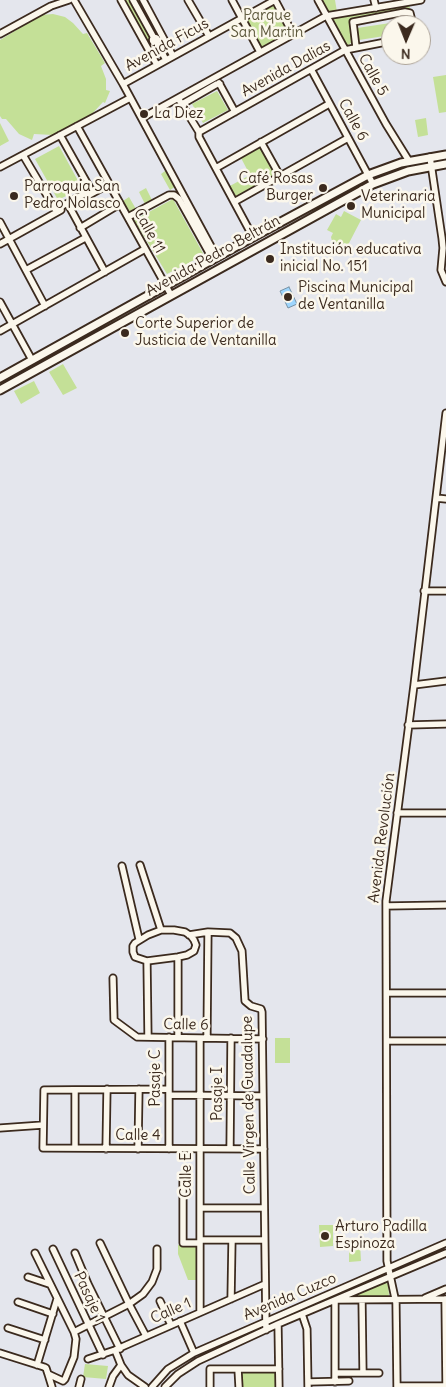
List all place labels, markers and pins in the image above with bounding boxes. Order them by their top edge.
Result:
place label: La Diez [154,105,203,123]
marker: La Diez [138,108,150,120]
place label: Café Rosas Burger [238,170,313,205]
place label: Parroquia San Pedro Nolasco [24,178,121,213]
marker: Café Rosas Burger [317,182,329,194]
place label: Veterinaria Municipal [361,188,436,223]
marker: Parroquia San Pedro Nolasco [8,190,20,202]
marker: Veterinaria Municipal [345,200,357,212]
place label: Institución educativa inicial No. 151 [280,241,422,276]
marker: Institución educativa inicial No. 151 [264,253,276,265]
place label: Piscina Municipal de Ventanilla [298,279,413,314]
marker: Piscina Municipal de Ventanilla [282,291,294,303]
place label: Corte Superior de Justicia de Ventanilla [135,315,277,350]
marker: Corte Superior de Justicia de Ventanilla [119,327,131,339]
place label: Arturo Padilla Espinoza [335,1218,427,1253]
marker: Arturo Padilla Espinoza [319,1230,331,1242]

